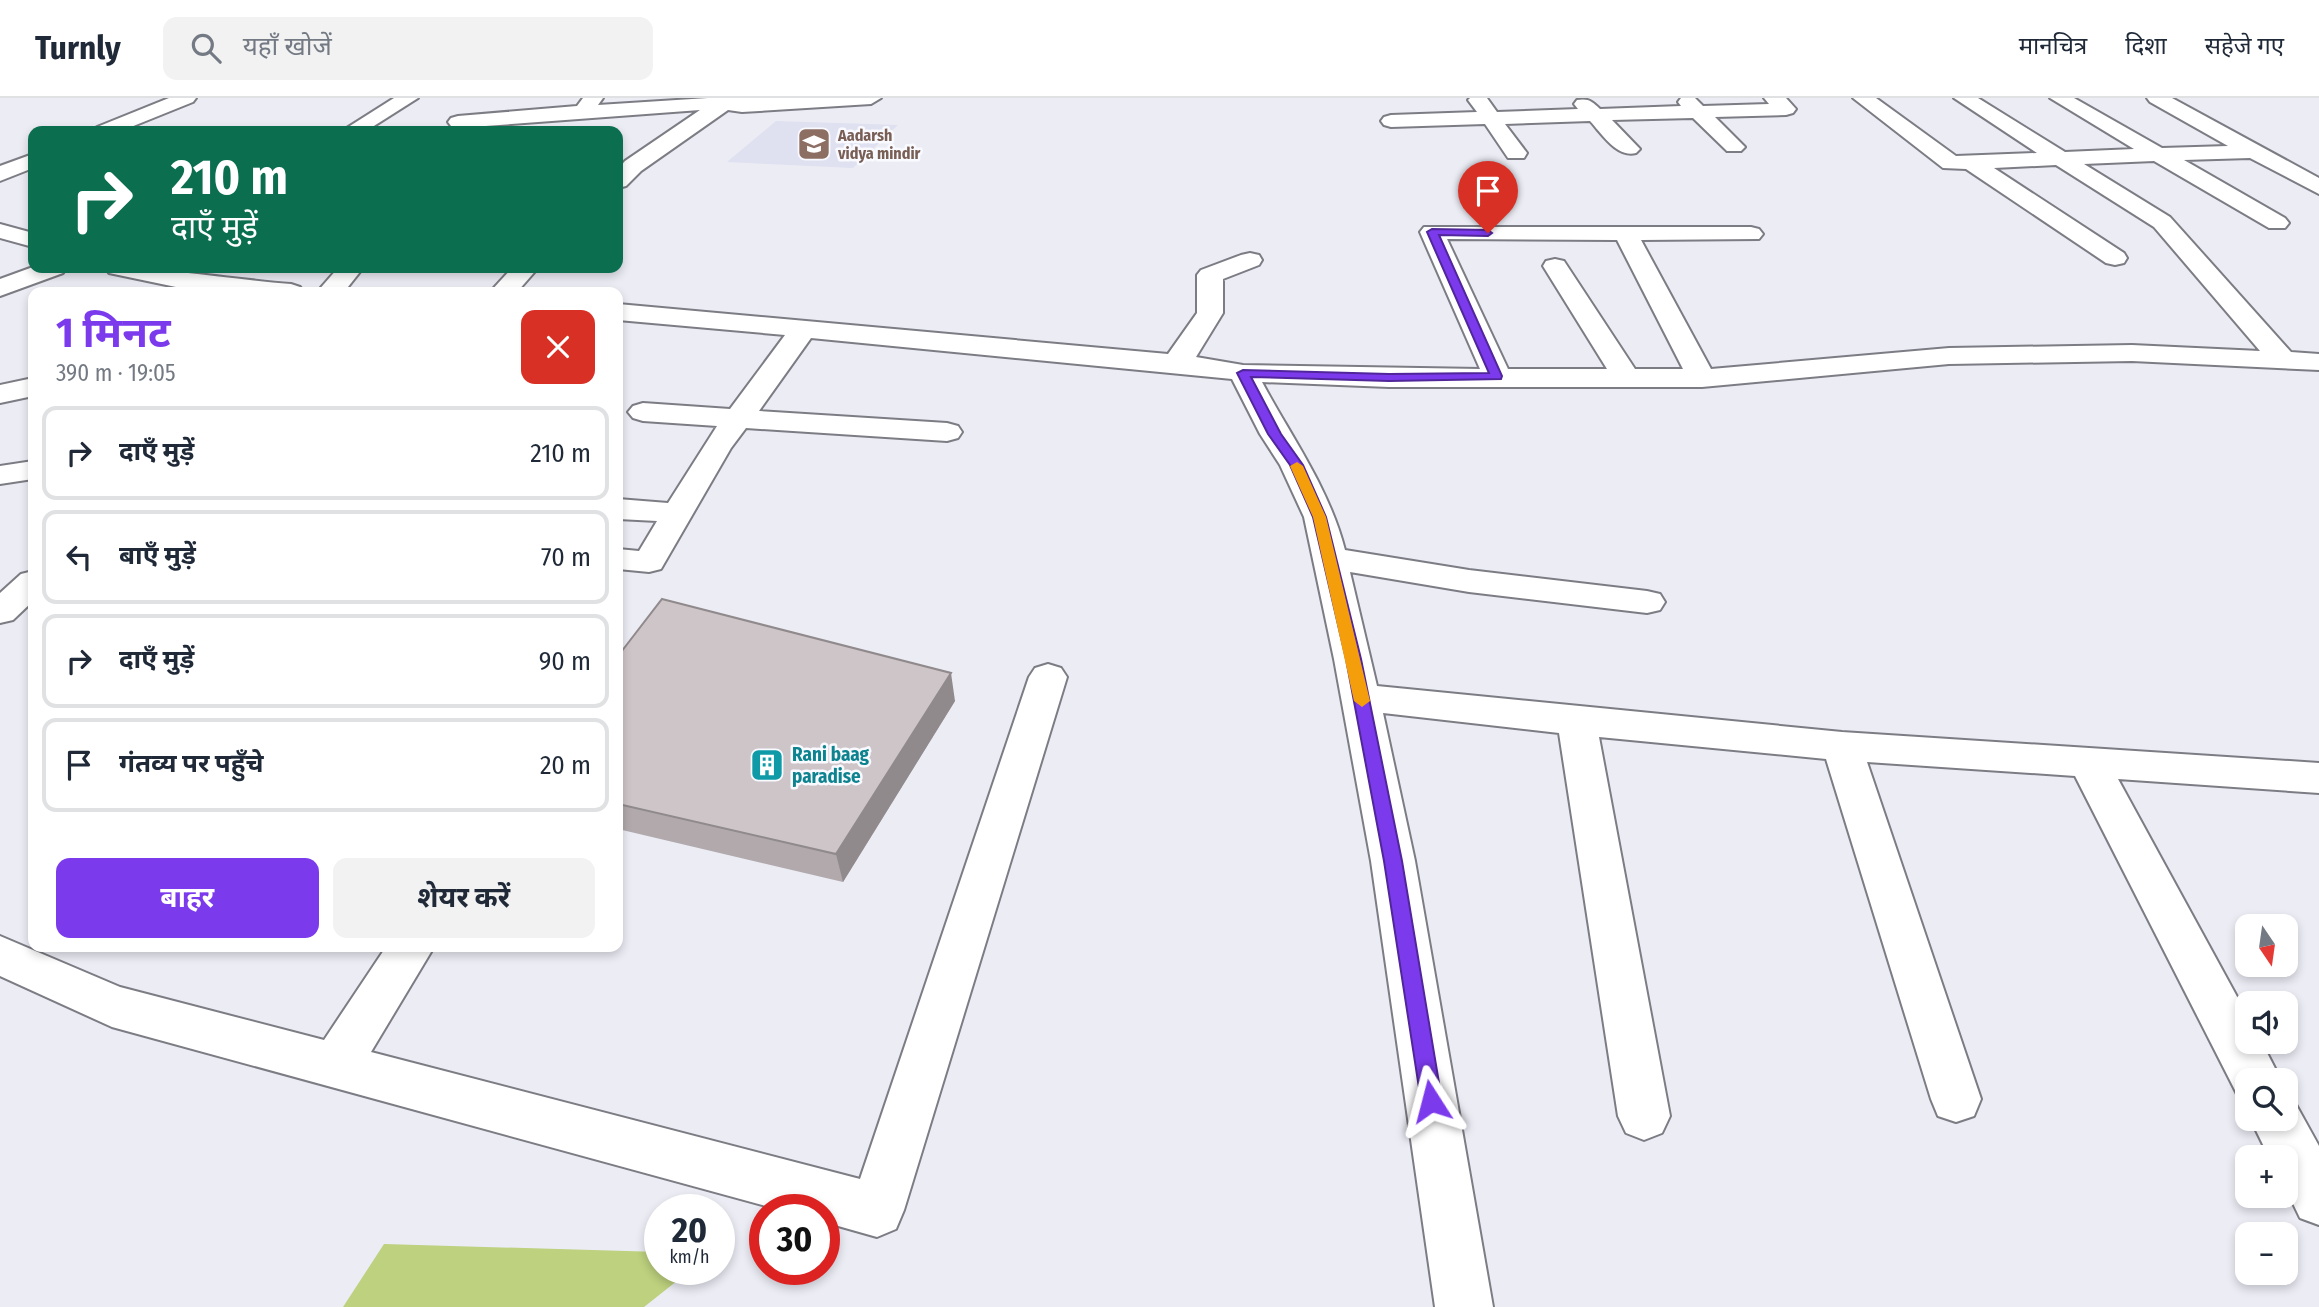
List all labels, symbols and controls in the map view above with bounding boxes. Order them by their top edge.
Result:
search box [163,17,653,80]
text: Turnly [35,28,121,68]
icon: search [187,29,225,67]
text: यहाँ खोजें [243,31,332,62]
text: मानचित्र [2019,32,2087,60]
text: दिशा [2125,32,2167,60]
text: सहेजे गए [2205,32,2284,60]
school or university icon: Aadarsh vidya mindir [795,125,833,163]
place label: Aadarsh vidya mindir [837,126,921,163]
text: 210 m [171,148,288,207]
icon: right [56,154,147,245]
pin [1458,161,1518,233]
icon: arrive [1469,172,1507,210]
text: दाएँ मुड़ें [171,208,258,246]
text: 1 मिनट [56,308,171,358]
button: close [521,310,595,384]
text: 390 m · 19:05 [56,359,176,387]
icon: right [60,434,98,472]
text: दाएँ मुड़ें [119,436,194,467]
text: 210 m [530,438,591,469]
icon: left [60,538,98,576]
text: बाएँ मुड़ें [119,540,196,571]
text: 70 m [541,542,591,573]
icon: right [60,642,98,680]
text: दाएँ मुड़ें [119,644,194,675]
text: 90 m [539,646,591,677]
place label: Rani baag paradise [792,743,870,788]
icon: arrive [60,746,98,784]
building icon: Rani baag paradise [748,746,786,784]
text: गंतव्य पर पहुँचे [119,748,263,779]
text: 20 m [540,750,591,781]
button: बाहर [56,858,319,938]
button: शेयर करें [333,858,595,938]
north arrow [2235,914,2298,976]
map controls [2235,914,2298,1285]
button: sound [2235,991,2298,1054]
position arrow [1394,1064,1468,1138]
button: search [2235,1068,2298,1131]
button: + [2235,1145,2298,1208]
speed limit sign: 30 [749,1194,840,1285]
text: 20 [672,1209,707,1251]
button: − [2235,1222,2298,1285]
text: km/h [669,1246,710,1268]

